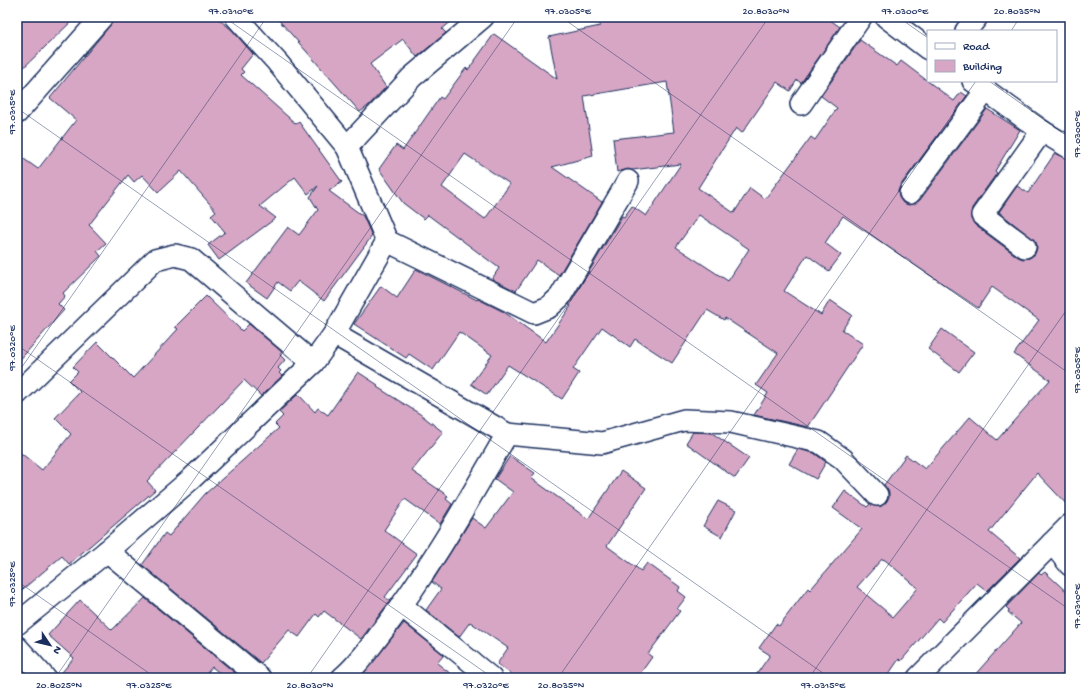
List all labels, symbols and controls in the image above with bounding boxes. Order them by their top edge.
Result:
text: 97.0310°E [208,6,254,18]
text: 97.0305°E [544,6,592,18]
text: 20.8030°N [743,6,790,18]
text: 97.0300°E [881,6,929,18]
text: 20.8035°N [994,6,1041,18]
legend [927,30,1057,82]
text: Road [963,41,990,55]
text: Building [962,61,1002,75]
text: 97.0315°E [7,89,19,135]
text: 97.0300°E [1072,110,1084,158]
text: 97.0320°E [7,324,19,372]
text: 97.0305°E [1072,346,1084,394]
text: 97.0325°E [7,561,19,608]
text: 97.0310°E [1072,583,1084,629]
north arrow [30,625,70,665]
text: N [50,643,64,656]
text: 20.8025°N [36,680,83,692]
text: 97.0325°E [125,680,172,692]
text: 20.8030°N [287,680,334,692]
text: 97.0320°E [462,680,510,692]
text: 20.8035°N [538,680,585,692]
text: 97.0315°E [800,680,846,692]

